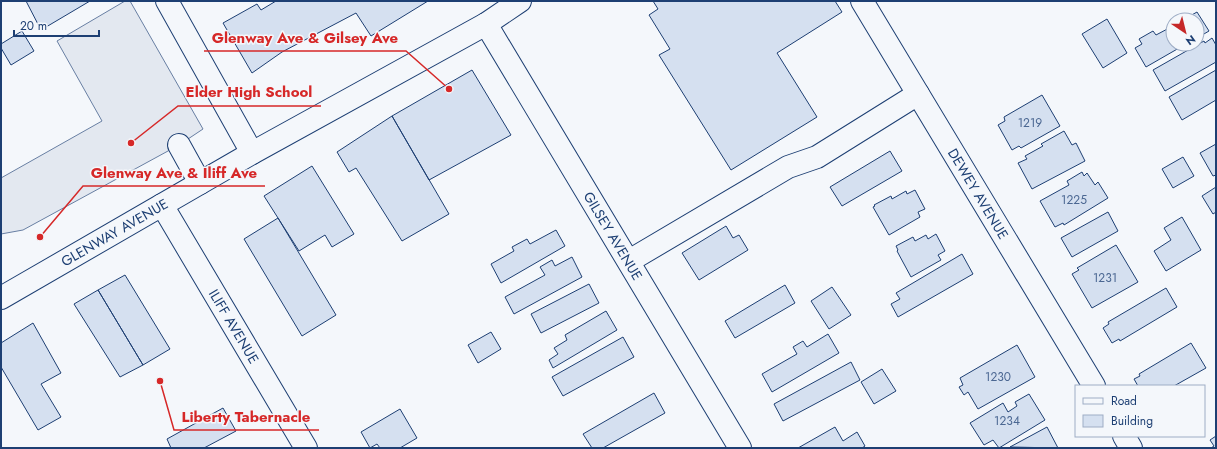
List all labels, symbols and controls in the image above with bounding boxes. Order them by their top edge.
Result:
scale bar [14,12,99,38]
north arrow [1165,12,1205,52]
text: 20 m [20,17,47,35]
callout: Glenway Ave & Gilsey Ave [204,24,406,51]
text: Glenway Ave & Gilsey Ave [212,27,399,49]
text: N [1183,31,1199,49]
callout: Elder High School [178,79,321,106]
text: Elder High School [186,81,312,103]
house number: 1219 [1018,114,1042,132]
street label: DEWEY AVENUE [943,144,1013,243]
callout: Glenway Ave & Iliff Ave [83,159,265,186]
text: Glenway Ave & Iliff Ave [91,162,258,184]
street label: GILSEY AVENUE [579,188,647,284]
house number: 1225 [1061,191,1087,209]
street label: GLENWAY AVENUE [57,194,172,271]
house number: 1231 [1093,269,1117,287]
street label: ILIFF AVENUE [204,285,264,367]
house number: 1230 [985,368,1011,386]
legend [1075,385,1205,437]
text: Road [1111,392,1137,410]
callout: Liberty Tabernacle [174,403,319,430]
text: Liberty Tabernacle [182,406,311,428]
house number: 1234 [994,412,1020,430]
text: Building [1111,412,1153,430]

